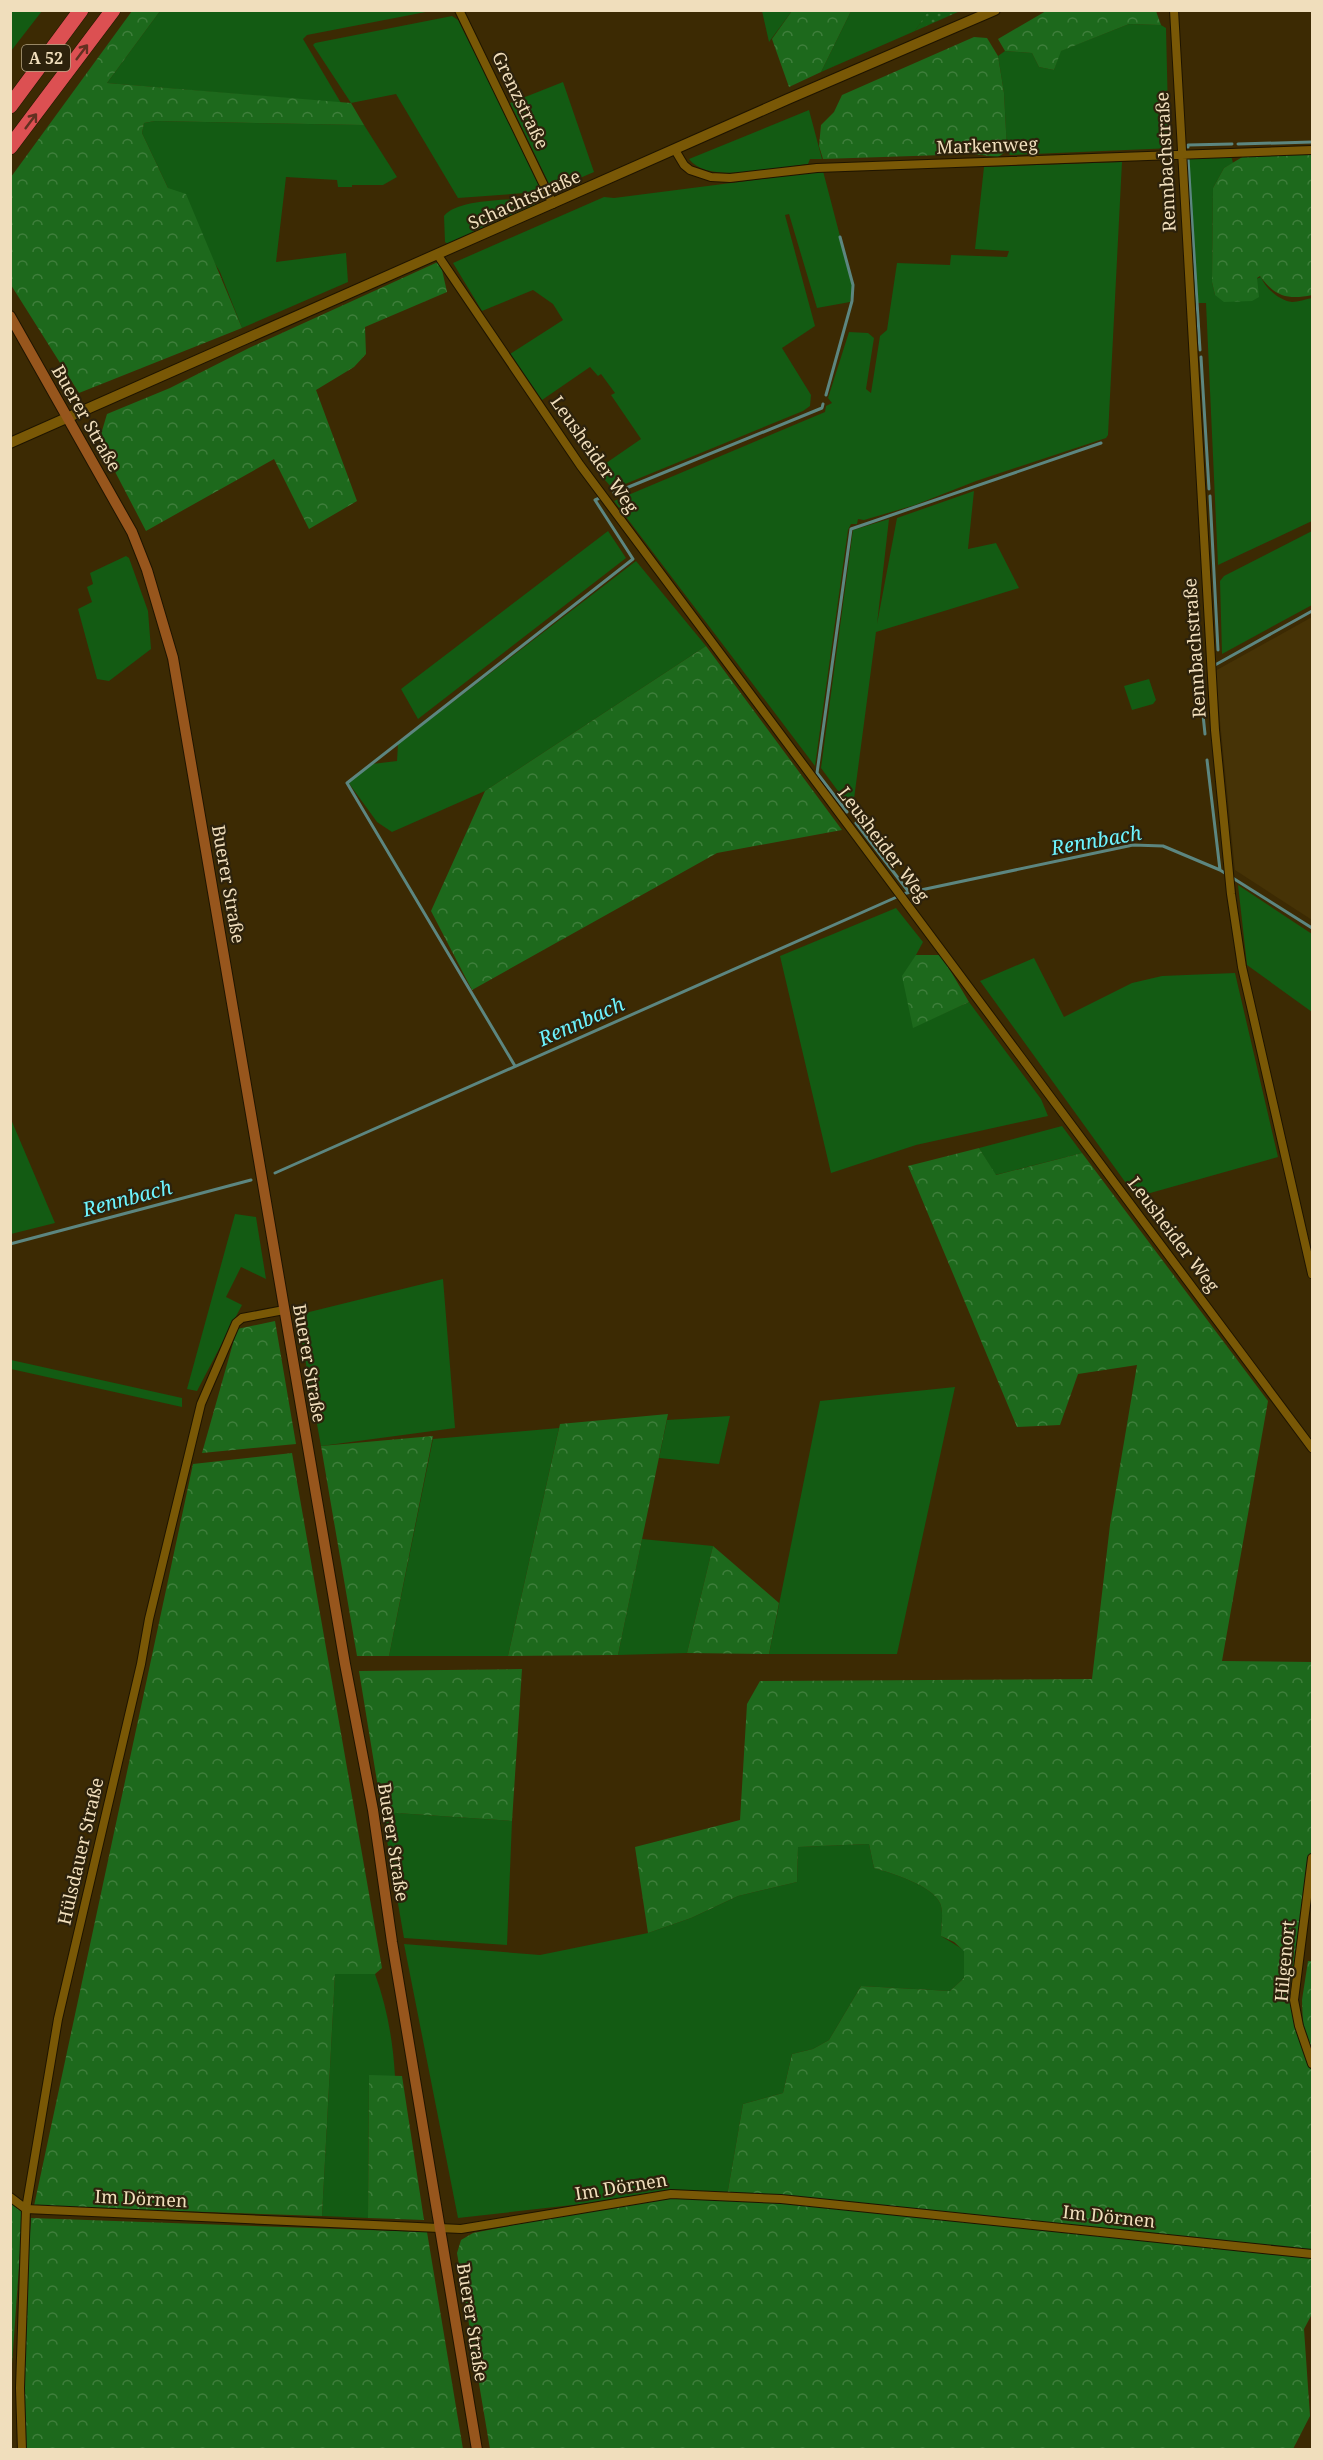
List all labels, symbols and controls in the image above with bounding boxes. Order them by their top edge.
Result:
road number: A 52 [22,45,70,71]
one-way arrow [76,45,88,61]
street label: Grenzstraße [487,47,555,153]
street label: Rennbachstraße [1149,91,1181,233]
one-way arrow [24,113,37,129]
street label: Markenweg [936,131,1039,159]
street label: Schachtstraße [464,163,584,235]
street label: Buerer Straße [47,360,127,476]
street label: Leusheider Weg [546,391,645,518]
street label: Rennbachstraße [1177,577,1211,719]
street label: Leusheider Weg [833,782,935,907]
water label: Rennbach [1048,819,1143,861]
street label: Buerer Straße [207,823,251,945]
water label: Rennbach [533,990,628,1052]
street label: Leusheider Weg [1123,1172,1225,1297]
water label: Rennbach [78,1173,175,1223]
street label: Buerer Straße [288,1302,332,1424]
street label: Hülsdauer Straße [51,1775,109,1927]
street label: Buerer Straße [373,1781,415,1903]
street label: Hilgenort [1268,1919,1300,2003]
street label: Im Dörnen [573,2167,669,2205]
street label: Im Dörnen [94,2184,188,2212]
street label: Im Dörnen [1061,2199,1157,2233]
street label: Buerer Straße [452,2261,494,2383]

